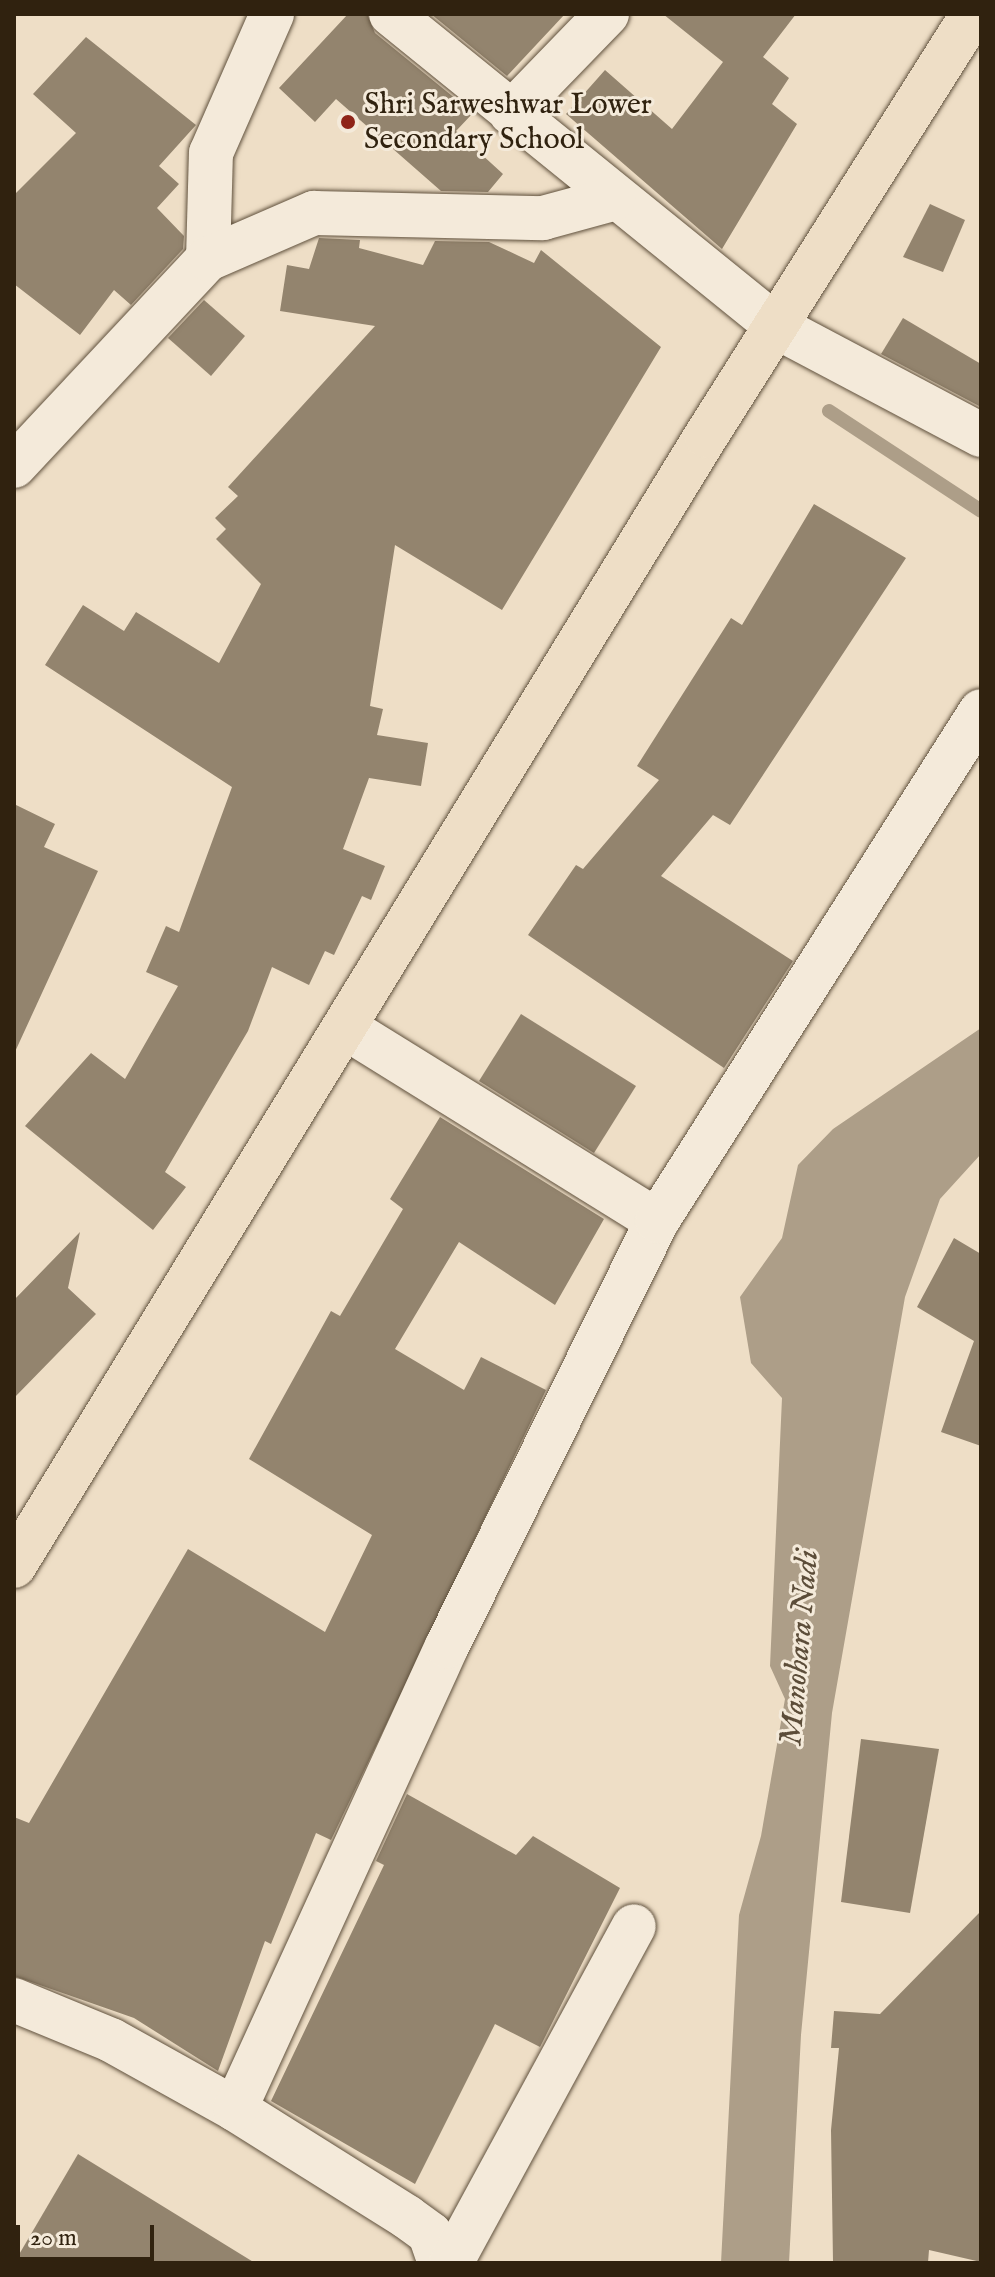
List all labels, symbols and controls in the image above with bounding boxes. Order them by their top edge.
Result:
place label: Shri Sarweshwar Lower Secondary School [364,87,652,158]
marker: Shri Sarweshwar Lower Secondary School [339,113,357,131]
water label: Manohara Nadi [773,1548,829,1748]
scale bar [20,2209,158,2259]
text: 20 m [30,2223,77,2254]

